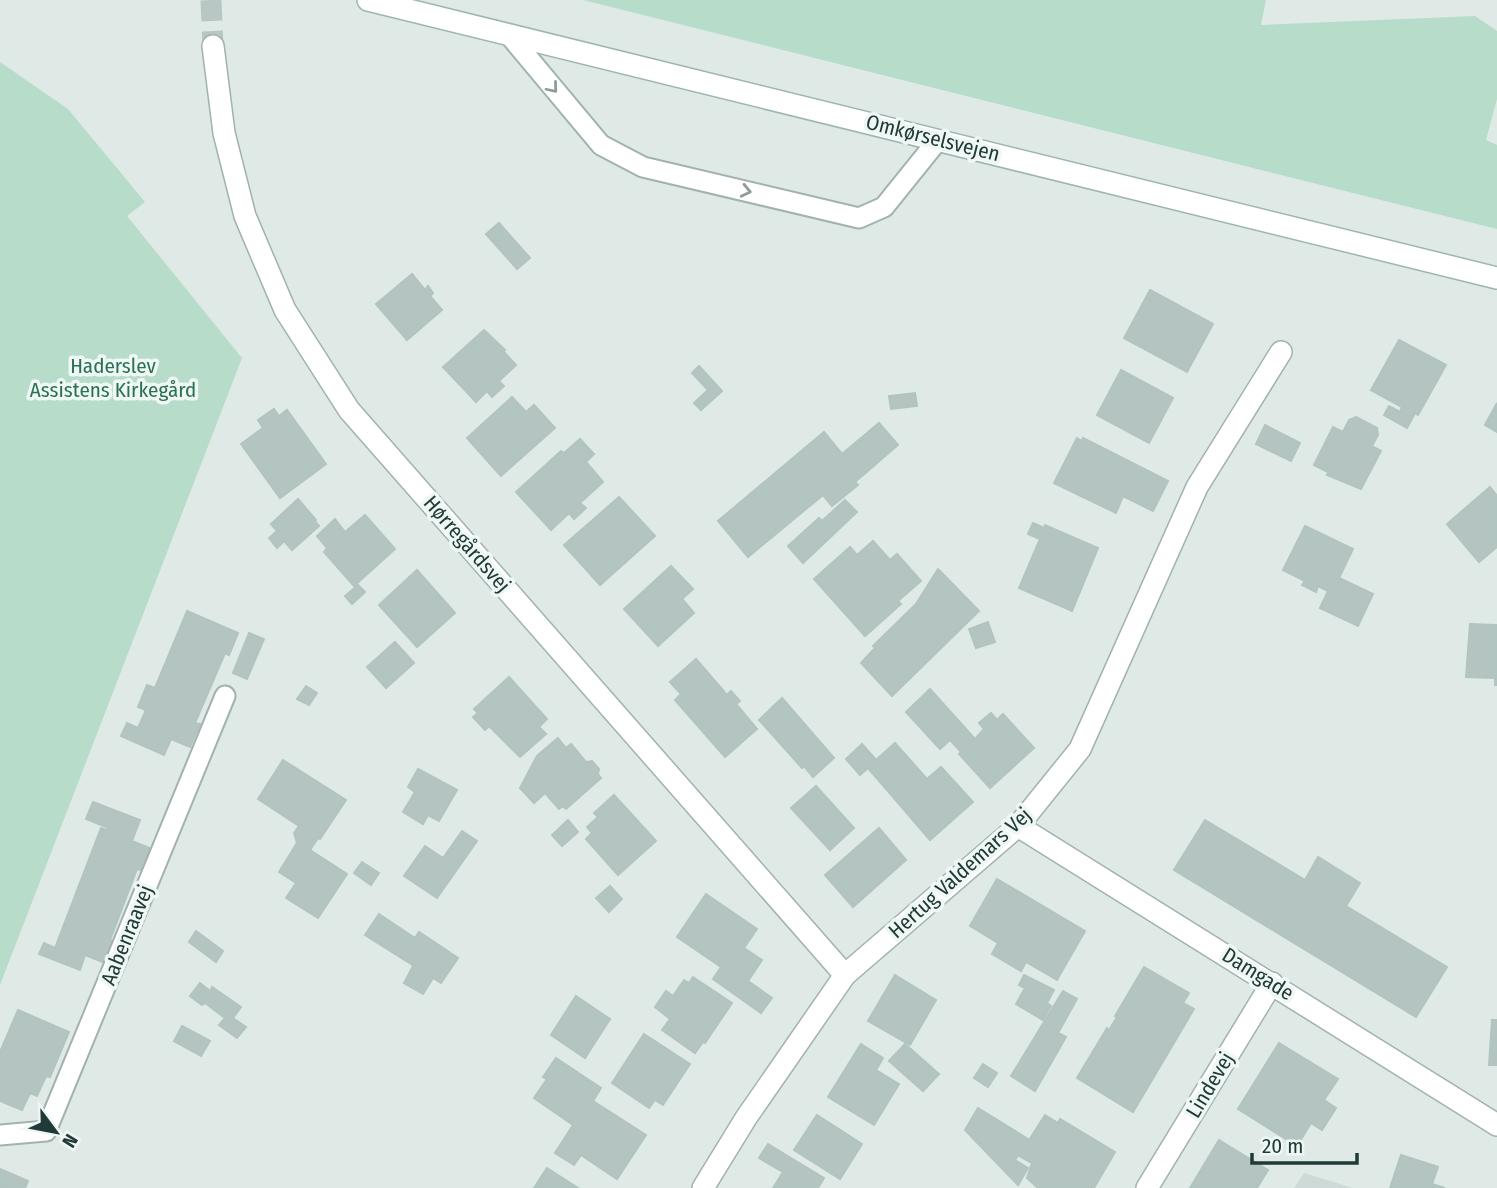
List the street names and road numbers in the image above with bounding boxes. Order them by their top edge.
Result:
street label: Omkørselsvejen [863,109,1003,167]
street label: Hørregårdsvej [418,490,516,598]
street label: Hertug Valdemars Vej [883,802,1037,944]
street label: Aabenraavej [95,881,159,989]
street label: Damgade [1217,942,1299,1006]
street label: Lindevej [1180,1047,1240,1123]

